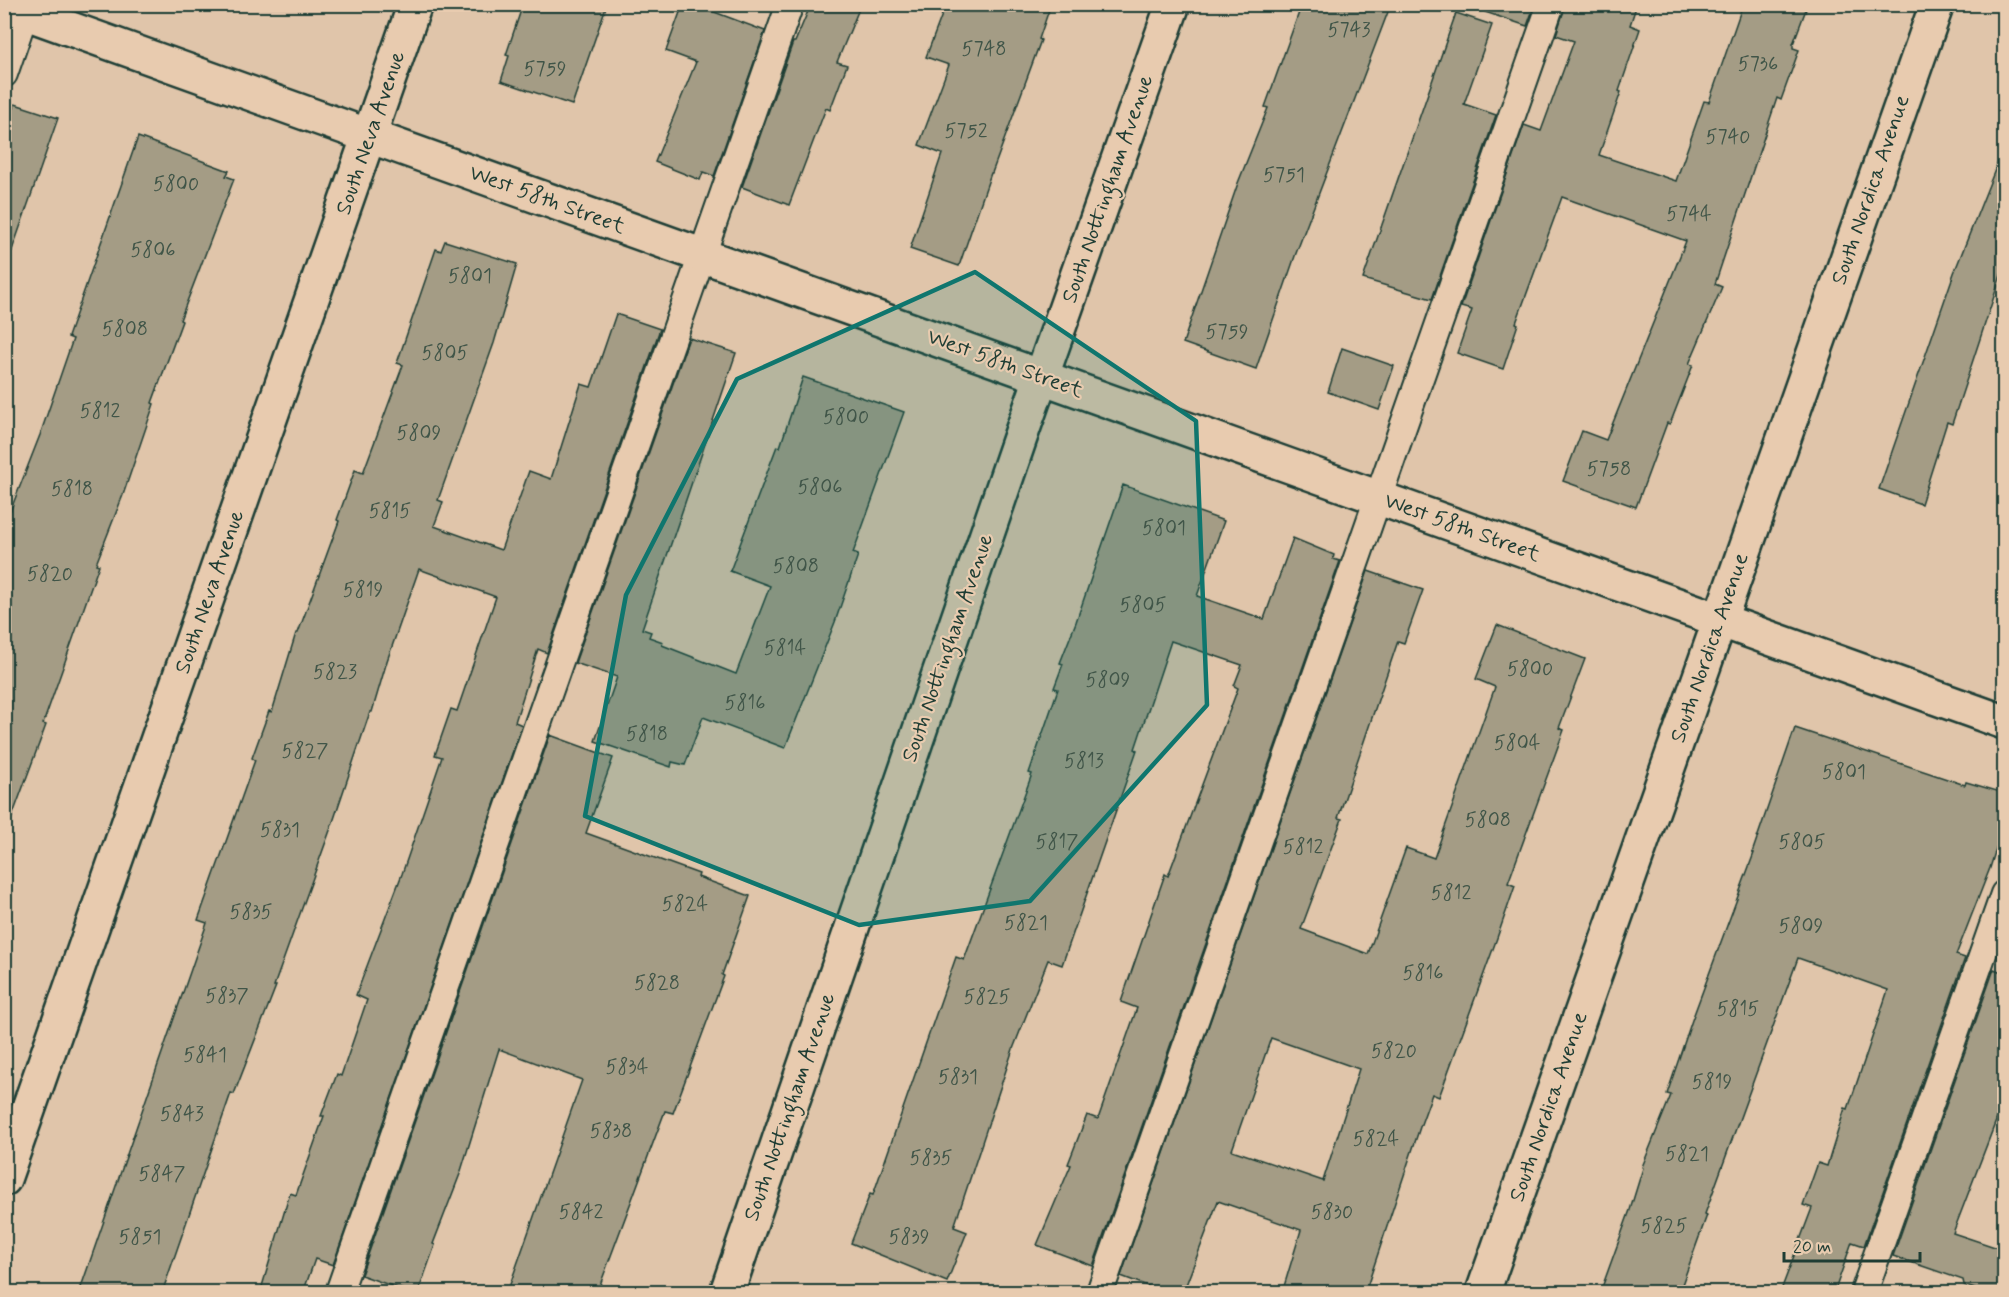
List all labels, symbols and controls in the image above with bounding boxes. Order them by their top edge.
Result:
house number: 5743 [1328,17,1370,44]
house number: 5748 [961,36,1007,63]
street label: South Neva Avenue [330,47,412,219]
house number: 5736 [1738,51,1778,78]
house number: 5759 [524,56,567,83]
street label: South Nottingham Avenue [1056,71,1163,308]
street label: South Nordica Avenue [1825,91,1917,289]
house number: 5752 [945,118,988,145]
house number: 5740 [1705,124,1751,151]
street label: West 58th Street [465,159,629,241]
house number: 5751 [1263,162,1305,189]
house number: 5800 [153,171,199,198]
house number: 5744 [1666,201,1712,228]
house number: 5806 [130,237,176,264]
house number: 5801 [448,263,492,290]
house number: 5808 [102,316,148,343]
house number: 5759 [1206,319,1249,346]
street label: West 58th Street [923,323,1087,405]
house number: 5805 [422,340,468,367]
house number: 5812 [80,398,120,425]
house number: 5800 [823,404,869,431]
house number: 5809 [397,420,442,447]
house number: 5758 [1587,456,1631,483]
house number: 5806 [797,474,843,501]
house number: 5818 [51,476,93,503]
street label: West 58th Street [1380,487,1544,569]
house number: 5815 [369,498,411,525]
street label: South Neva Avenue [169,506,251,678]
house number: 5801 [1142,515,1186,542]
street label: South Nottingham Avenue [896,530,1003,767]
street label: South Nordica Avenue [1664,549,1756,747]
house number: 5808 [773,553,819,580]
house number: 5820 [27,561,73,588]
house number: 5819 [343,577,383,604]
house number: 5805 [1120,592,1166,619]
house number: 5814 [764,635,807,662]
house number: 5800 [1507,656,1553,683]
house number: 5823 [313,659,357,686]
house number: 5809 [1086,667,1131,694]
house number: 5816 [725,690,765,717]
house number: 5818 [626,721,668,748]
house number: 5804 [1494,730,1541,757]
house number: 5827 [281,738,329,765]
house number: 5813 [1064,748,1104,775]
house number: 5801 [1822,759,1866,786]
house number: 5808 [1465,807,1511,834]
house number: 5831 [260,817,300,844]
house number: 5817 [1036,829,1078,856]
house number: 5805 [1779,829,1825,856]
house number: 5812 [1283,834,1323,861]
house number: 5812 [1431,880,1471,907]
house number: 5824 [662,891,709,918]
house number: 5835 [229,899,273,926]
house number: 5821 [1004,910,1048,937]
house number: 5809 [1779,913,1824,940]
house number: 5816 [1403,960,1443,987]
house number: 5828 [634,970,680,997]
house number: 5837 [205,983,249,1010]
house number: 5825 [964,984,1010,1011]
street label: South Nottingham Avenue [738,989,845,1226]
house number: 5815 [1717,996,1759,1023]
street label: South Nordica Avenue [1503,1008,1595,1206]
house number: 5820 [1371,1038,1417,1065]
house number: 5841 [183,1042,227,1069]
house number: 5834 [606,1054,649,1081]
house number: 5831 [938,1064,978,1091]
house number: 5819 [1692,1069,1732,1096]
house number: 5843 [160,1101,204,1128]
house number: 5838 [590,1118,632,1145]
house number: 5824 [1353,1126,1400,1153]
house number: 5821 [1665,1141,1709,1168]
house number: 5835 [909,1145,953,1172]
house number: 5847 [139,1161,185,1188]
house number: 5842 [559,1199,603,1226]
house number: 5830 [1311,1199,1353,1226]
house number: 5825 [1641,1213,1687,1240]
house number: 5851 [118,1224,162,1251]
house number: 5839 [889,1224,930,1251]
scale bar [1784,1225,1920,1263]
text: 20 m [1793,1235,1831,1259]

